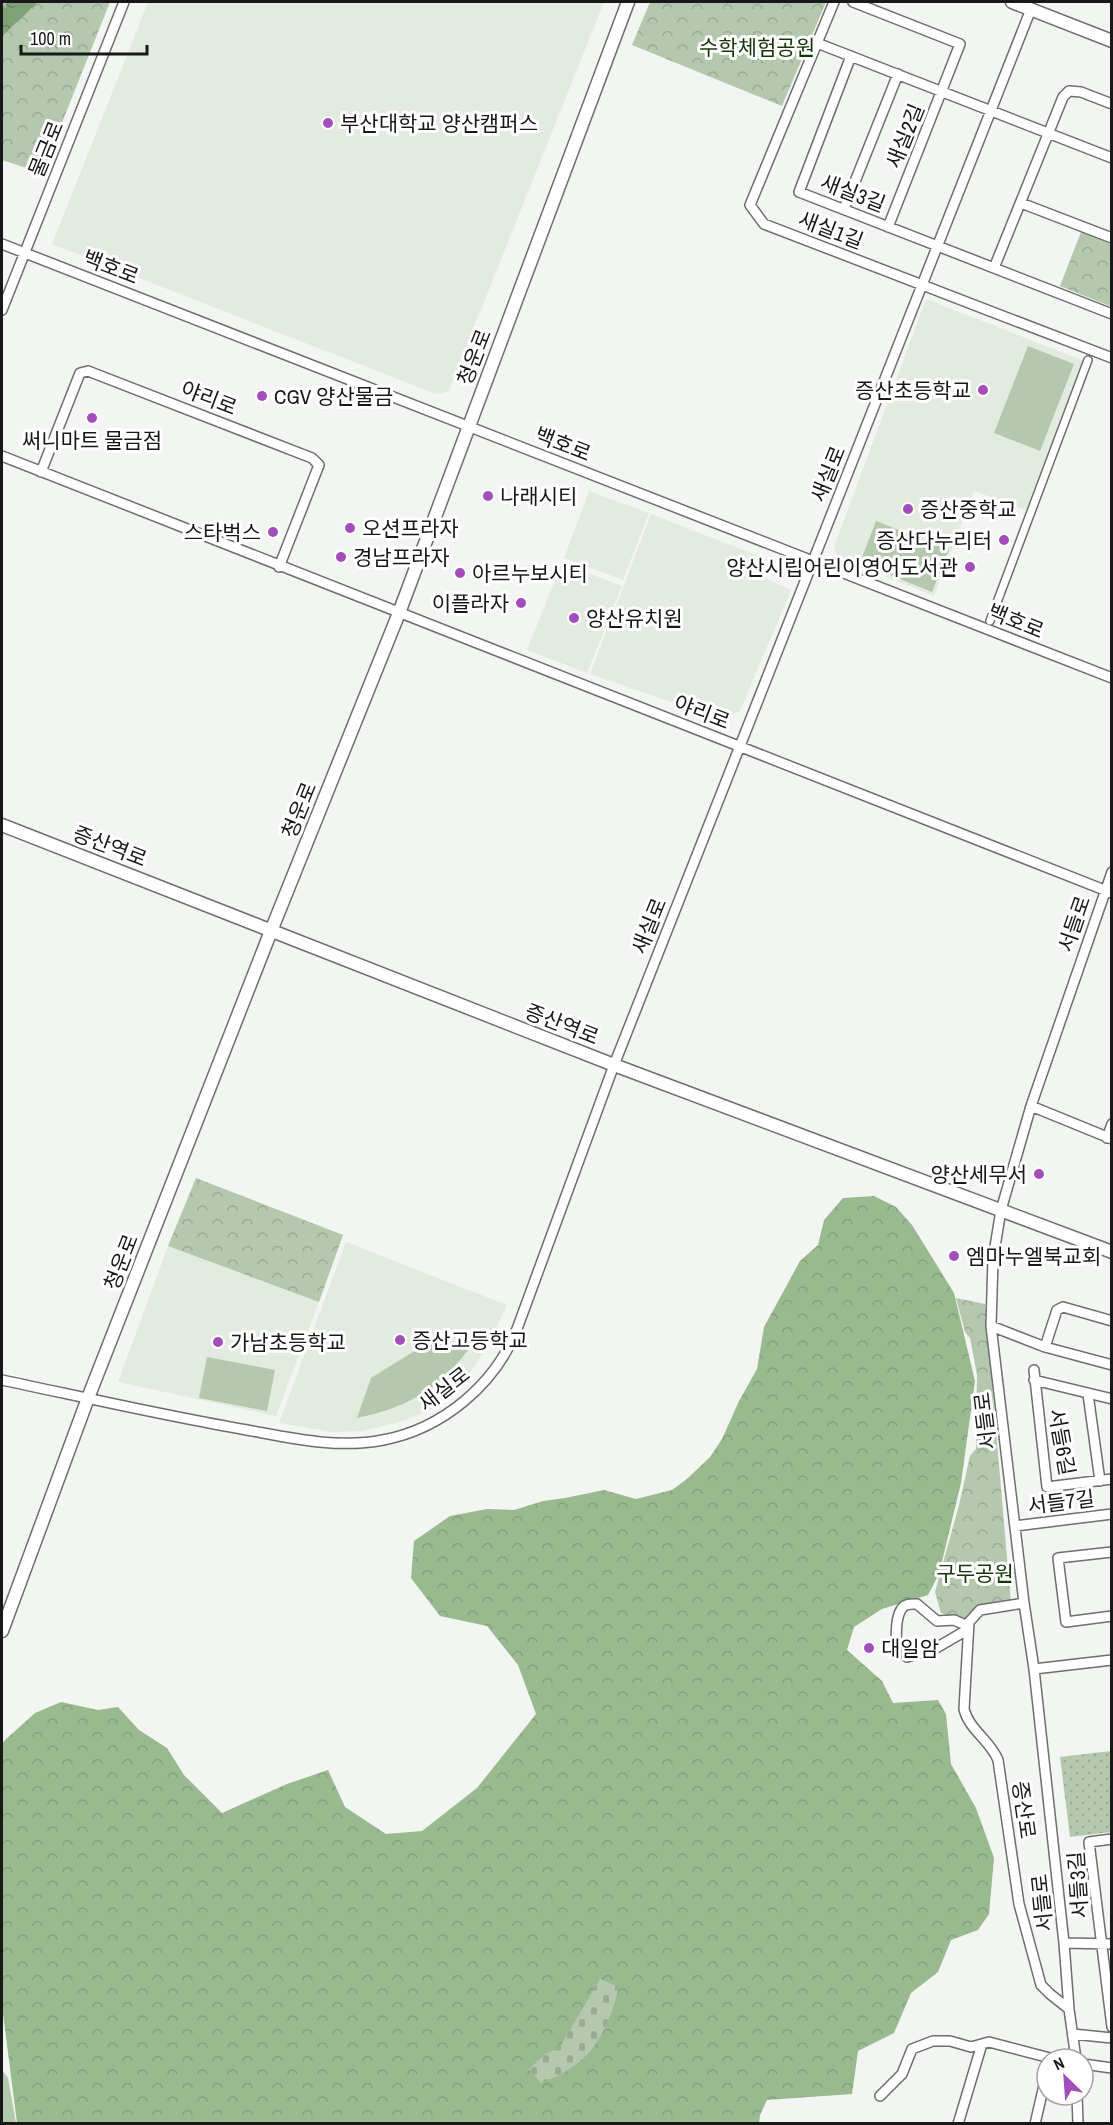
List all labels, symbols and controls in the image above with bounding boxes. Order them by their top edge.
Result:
scale bar [21,18,147,56]
text: 100 m [30,26,71,51]
park label: 수학체험공원 [699,33,815,62]
street label: 새실2길 [879,99,931,173]
place label: 부산대학교 양산캠퍼스 [340,109,538,138]
marker: 부산대학교 양산캠퍼스 [321,116,335,130]
street label: 물금로 [22,117,70,181]
street label: 새실3길 [816,167,890,219]
street label: 새실1길 [794,204,868,256]
street label: 백호로 [79,243,143,291]
street label: 청운로 [450,325,498,389]
street label: 야리로 [177,374,241,422]
place label: 증산초등학교 [855,376,971,405]
place label: CGV 양산물금 [274,382,393,411]
marker: 증산초등학교 [976,383,990,397]
marker: CGV 양산물금 [255,389,269,403]
marker: 써니마트 물금점 [85,411,99,425]
street label: 백호로 [531,420,595,468]
place label: 써니마트 물금점 [22,426,162,455]
street label: 새실로 [804,442,852,506]
place label: 나래시티 [500,482,577,511]
marker: 나래시티 [481,489,495,503]
place label: 증산중학교 [920,495,1017,524]
marker: 증산중학교 [901,502,915,516]
place label: 오션프라자 [362,514,459,543]
place label: 스타벅스 [184,518,261,547]
marker: 오션프라자 [343,521,357,535]
marker: 스타벅스 [266,525,280,539]
place label: 증산다누리터 [876,526,992,555]
marker: 증산다누리터 [997,533,1011,547]
place label: 경남프라자 [353,543,450,572]
marker: 경남프라자 [334,550,348,564]
place label: 양산시립어린이영어도서관 [726,553,958,582]
place label: 아르누보시티 [472,559,588,588]
marker: 양산시립어린이영어도서관 [963,560,977,574]
marker: 아르누보시티 [453,566,467,580]
place label: 이플라자 [432,589,509,618]
marker: 이플라자 [514,596,528,610]
street label: 백호로 [984,597,1048,645]
place label: 양산유치원 [586,604,683,633]
marker: 양산유치원 [567,611,581,625]
street label: 야리로 [670,688,734,736]
street label: 청운로 [275,778,323,842]
street label: 증산역로 [69,819,151,873]
street label: 서들로 [1051,892,1097,956]
street label: 새실로 [625,894,673,958]
street label: 증산역로 [521,997,603,1051]
place label: 양산세무서 [930,1160,1027,1189]
marker: 양산세무서 [1032,1167,1046,1181]
street label: 청운로 [97,1230,145,1294]
place label: 엠마누엘북교회 [966,1242,1101,1271]
marker: 엠마누엘북교회 [947,1249,961,1263]
place label: 증산고등학교 [412,1326,528,1355]
place label: 가남초등학교 [230,1328,346,1357]
marker: 증산고등학교 [393,1333,407,1347]
marker: 가남초등학교 [211,1335,225,1349]
street label: 새실로 [412,1360,476,1418]
street label: 서들로 [967,1390,1003,1452]
street label: 서들6길 [1042,1406,1082,1478]
street label: 서들7길 [1026,1483,1096,1521]
park label: 구두공원 [936,1559,1014,1588]
place label: 대일암 [881,1634,939,1663]
marker: 대일암 [862,1641,876,1655]
street label: 증산로 [1006,1779,1042,1841]
street label: 서들3길 [1061,1850,1095,1920]
street label: 서들로 [1025,1873,1059,1933]
north arrow [1035,2047,1095,2107]
text: N [1050,2051,1068,2075]

